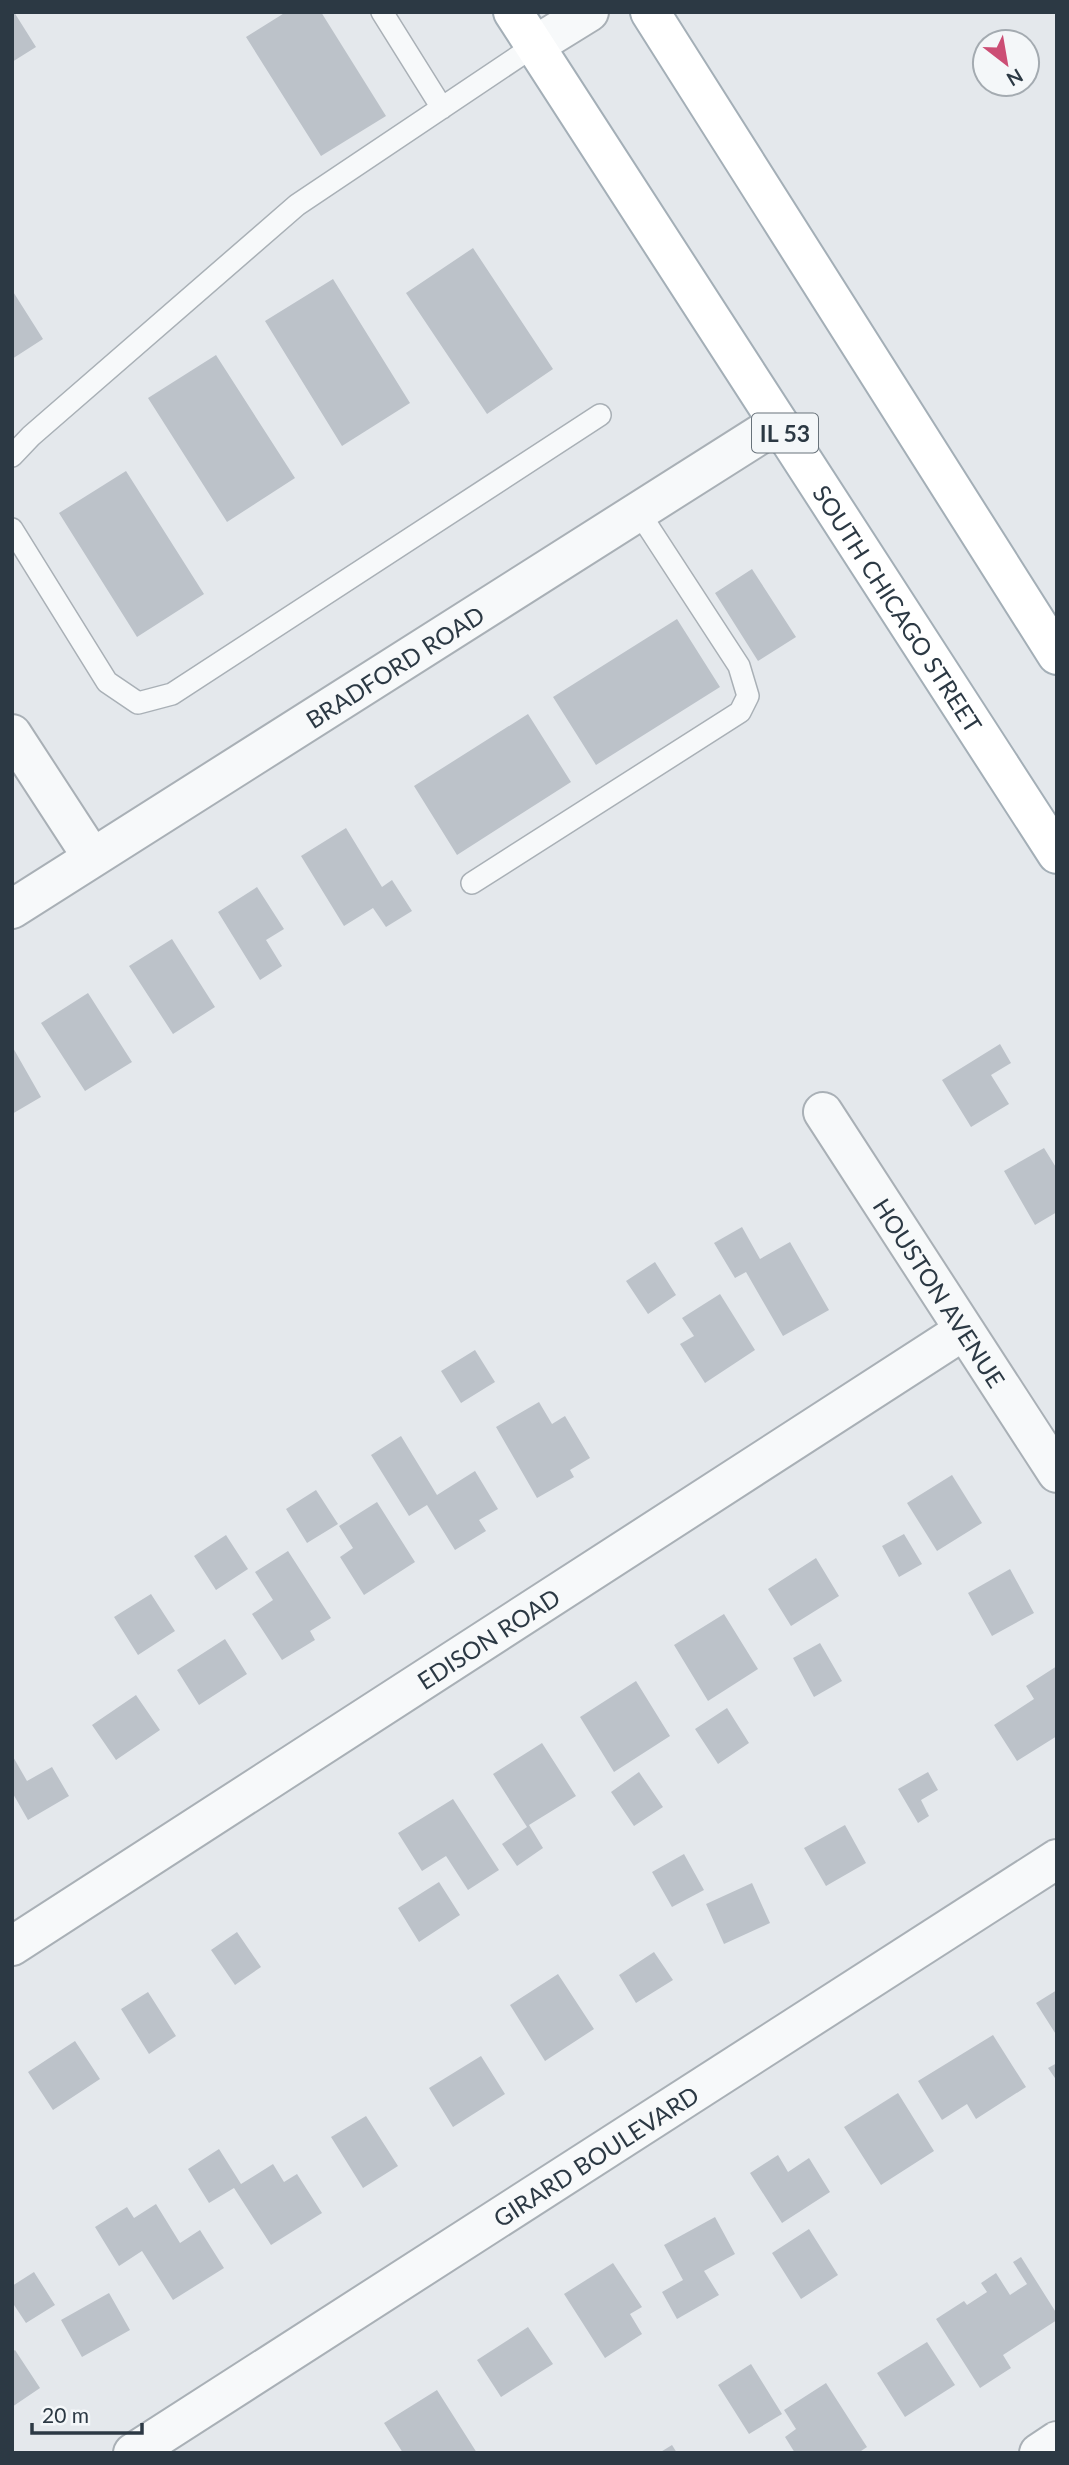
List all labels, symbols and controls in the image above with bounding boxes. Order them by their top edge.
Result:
north arrow [971,28,1041,98]
text: N [1003,64,1027,92]
road number: IL 53 [752,414,818,452]
street label: SOUTH CHICAGO STREET [808,479,989,737]
street label: BRADFORD ROAD [300,599,489,734]
street label: HOUSTON AVENUE [868,1192,1012,1392]
street label: EDISON ROAD [411,1581,565,1695]
street label: GIRARD BOULEVARD [488,2079,704,2232]
scale bar [32,2392,142,2436]
text: 20 m [42,2402,89,2427]

